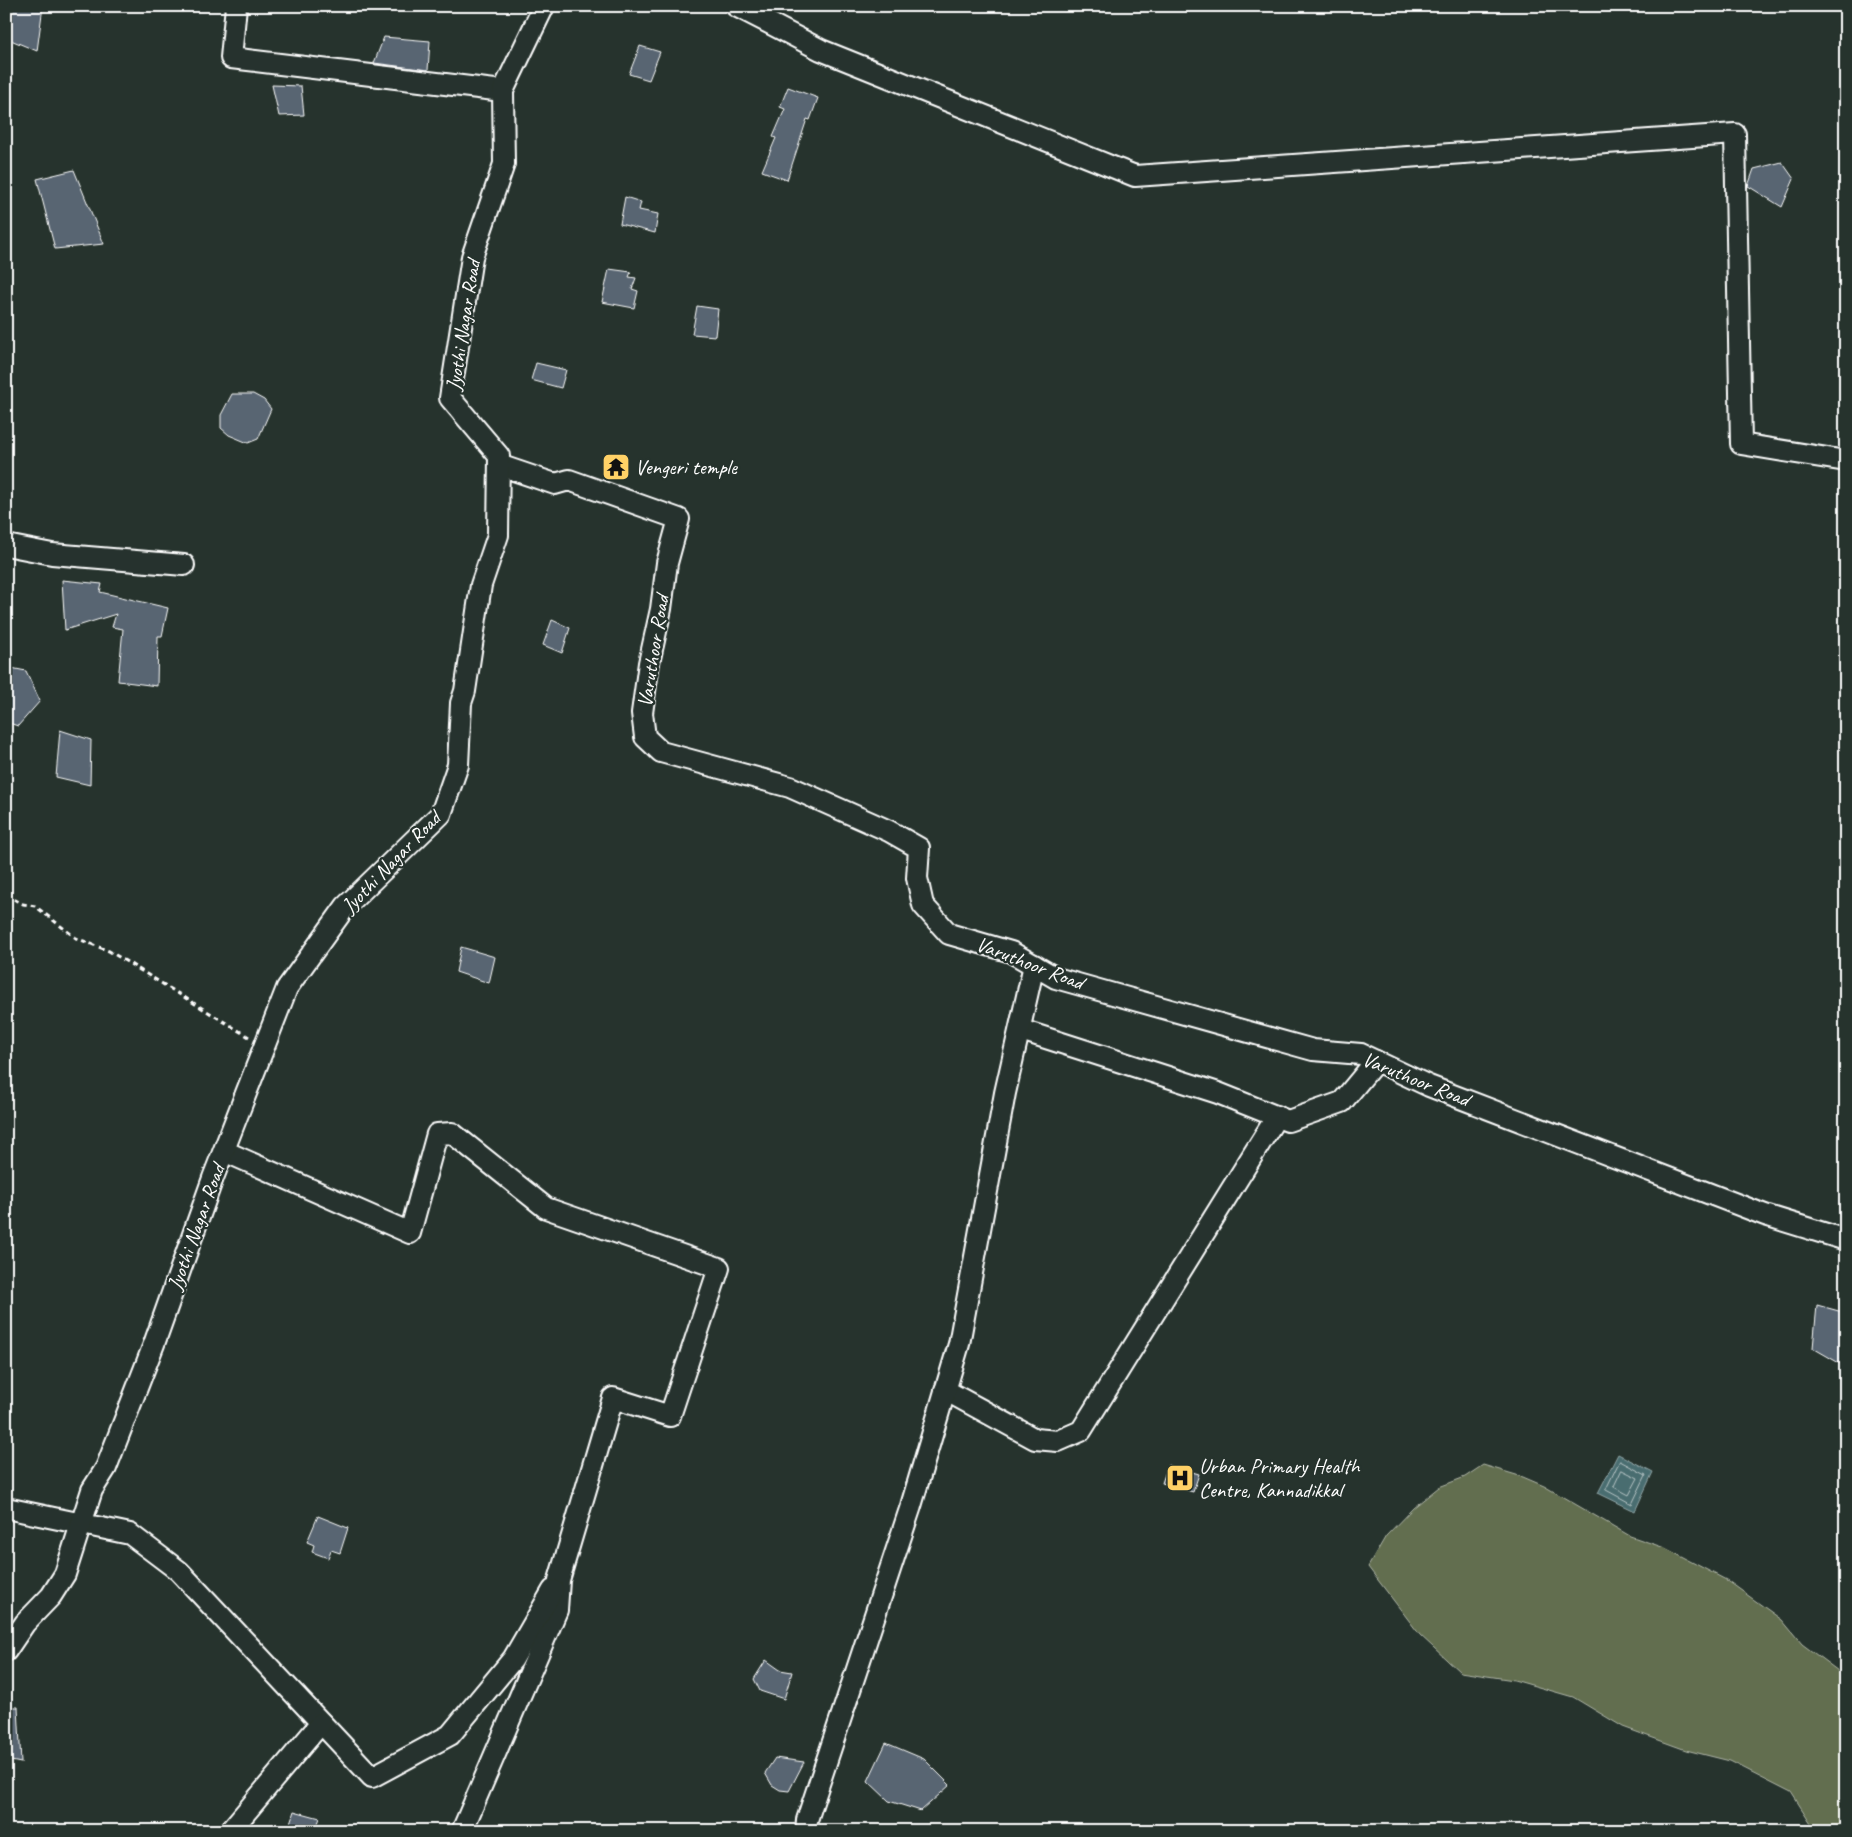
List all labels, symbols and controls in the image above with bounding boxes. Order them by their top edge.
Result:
street label: Jyothi Nagar Road [440,255,487,393]
temple icon: Vengeri temple [601,452,631,482]
place label: Vengeri temple [635,454,738,480]
street label: Varuthoor Road [631,589,675,709]
street label: Jyothi Nagar Road [335,804,448,919]
street label: Varuthoor Road [973,931,1091,997]
street label: Varuthoor Road [1359,1046,1477,1114]
street label: Jyothi Nagar Road [161,1158,232,1294]
place label: Urban Primary Health Centre, Kannadikkal [1199,1453,1361,1503]
hospital icon: Urban Primary Health Centre, Kannadikkal [1165,1463,1195,1493]

